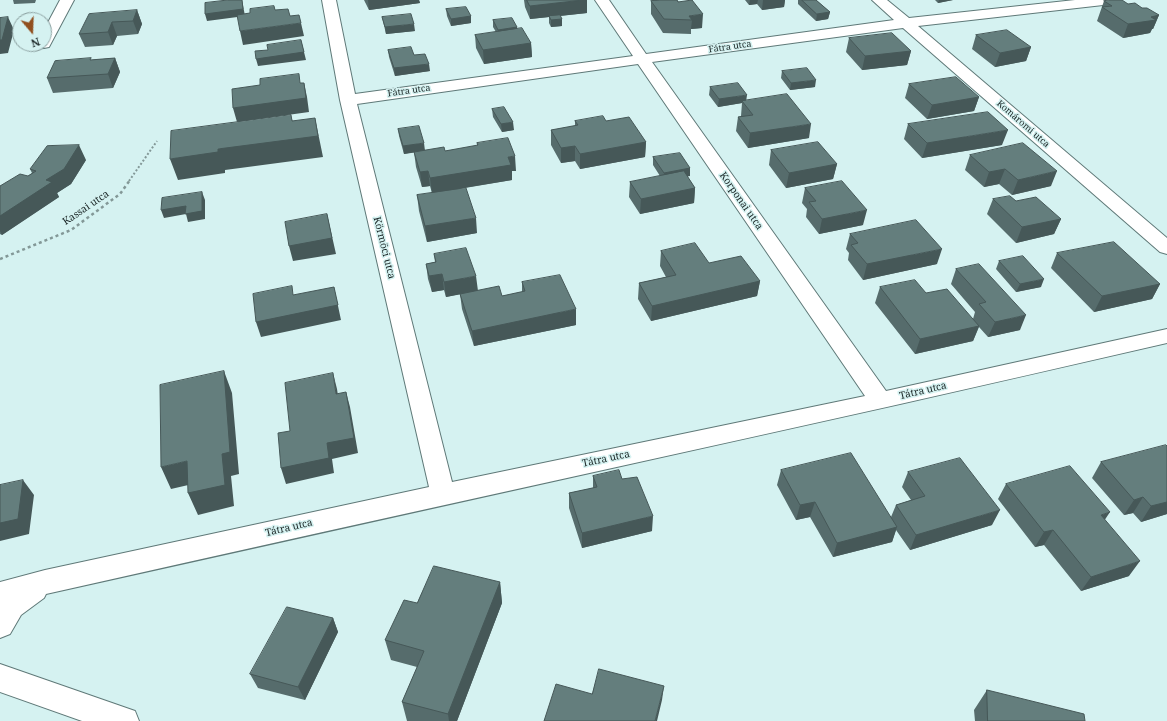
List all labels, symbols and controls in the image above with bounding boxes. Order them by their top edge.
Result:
north arrow [12,12,52,52]
text: N [29,34,42,51]
street label: Fátra utca [708,39,752,55]
street label: Fátra utca [387,83,431,99]
street label: Komáromi utca [994,98,1052,150]
street label: Korponai utca [717,170,765,232]
street label: Kassai utca [60,188,112,228]
street label: Körmöci utca [370,216,398,280]
street label: Tátra utca [898,380,948,402]
street label: Tátra utca [581,448,631,470]
street label: Tátra utca [264,517,314,539]

